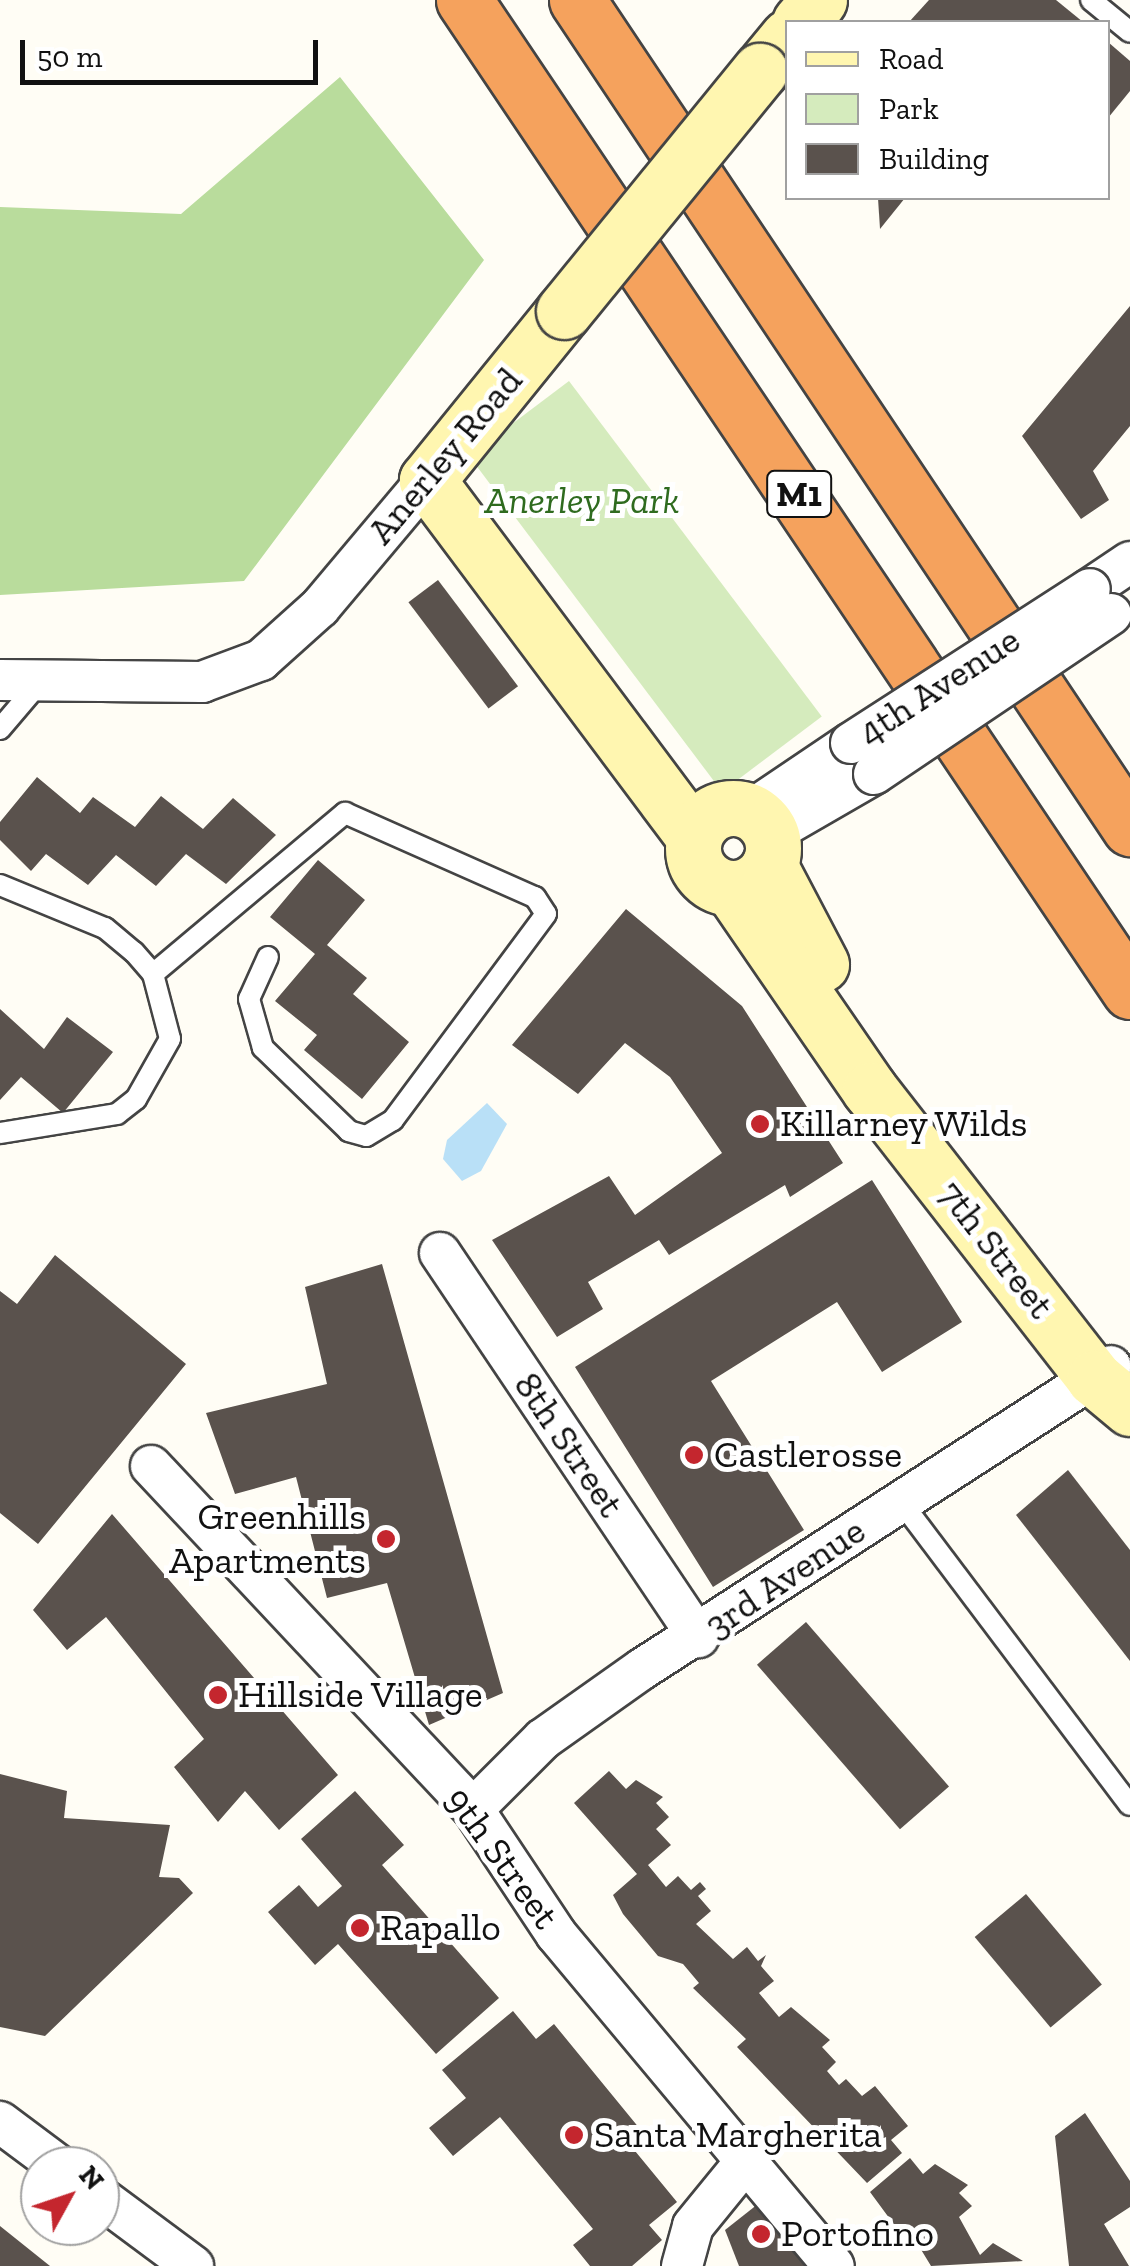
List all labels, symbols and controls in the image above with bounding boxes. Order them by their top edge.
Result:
scale bar [25,20,322,82]
legend [785,20,1110,200]
text: 50 m [37,39,102,75]
text: Road [879,41,944,77]
text: Park [879,91,939,127]
text: Building [879,141,989,177]
street label: Anerley Road [358,358,532,554]
road number: M1 [764,464,834,524]
park label: Anerley Park [485,478,679,524]
street label: 4th Avenue [849,617,1029,755]
place label: Killarney Wilds [780,1101,1030,1147]
marker: Killarney Wilds [749,1113,771,1135]
street label: 7th Street [928,1172,1064,1328]
street label: 8th Street [504,1364,634,1526]
place label: Castlerosse [714,1432,902,1478]
marker: Castlerosse [683,1444,705,1466]
place label: Greenhills Apartments [169,1494,366,1584]
street label: 3rd Avenue [696,1508,874,1648]
marker: Greenhills Apartments [375,1528,397,1550]
place label: Hillside Village [238,1672,484,1718]
marker: Hillside Village [207,1684,229,1706]
street label: 9th Street [435,1778,569,1938]
place label: Rapallo [380,1905,501,1951]
marker: Rapallo [349,1917,371,1939]
place label: Santa Margherita [594,2112,882,2158]
marker: Santa Margherita [563,2124,585,2146]
north arrow [20,2146,120,2246]
text: N [72,2159,111,2196]
place label: Portofino [781,2211,934,2257]
marker: Portofino [750,2223,772,2245]

